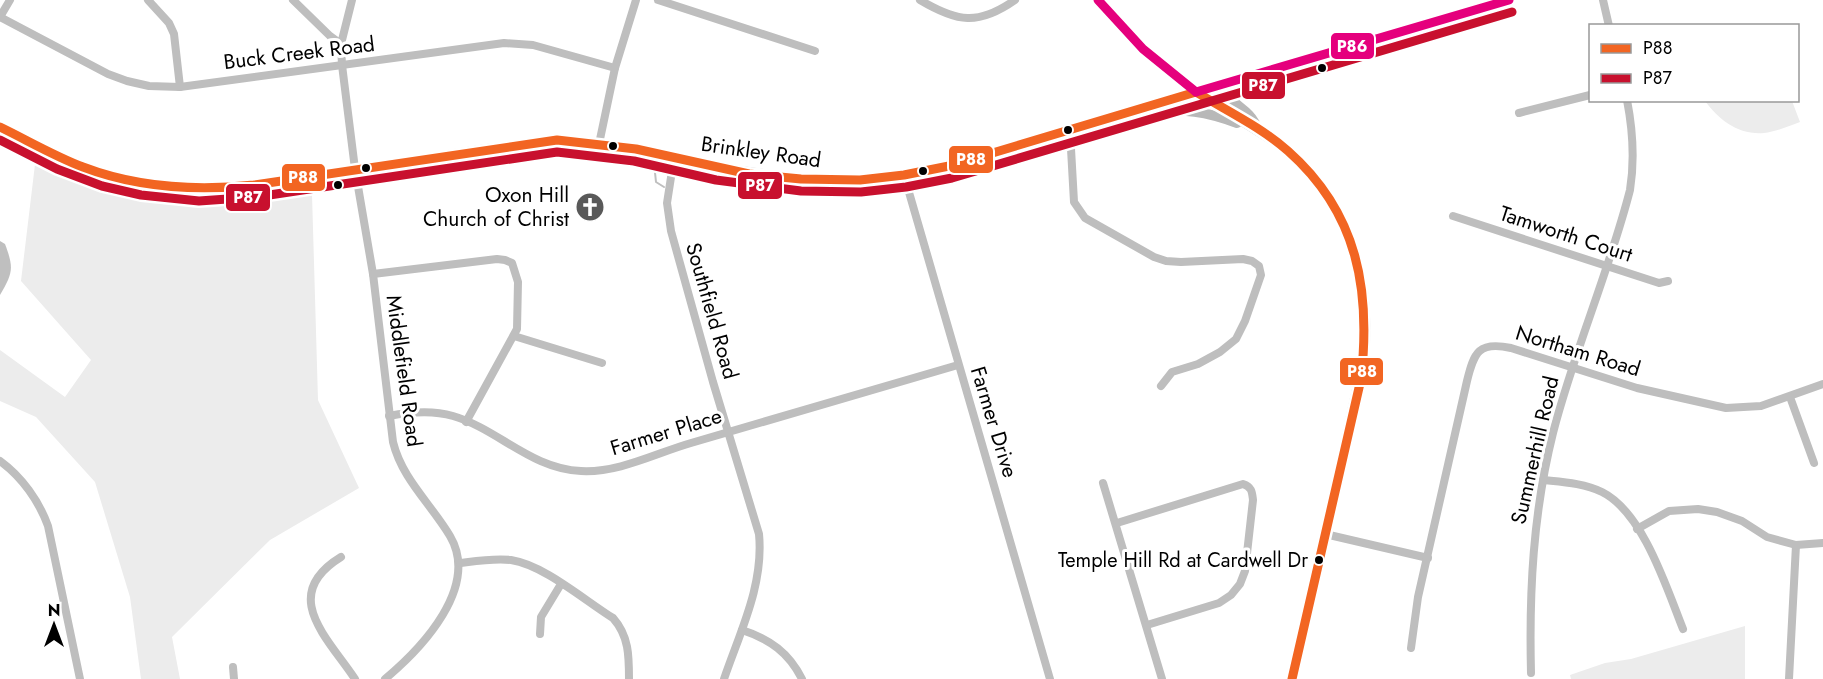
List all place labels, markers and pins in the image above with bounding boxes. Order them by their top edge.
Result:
unlabelled marker [1316,62,1328,74]
unlabelled marker [1062,124,1074,136]
unlabelled marker [607,140,619,152]
unlabelled marker [360,162,372,174]
unlabelled marker [917,165,929,177]
unlabelled marker [332,179,344,191]
place label: Oxon Hill Church of Christ [423,180,569,234]
church icon: Oxon Hill Church of Christ [574,191,606,223]
place label: Temple Hill Rd at Cardwell Dr [1058,546,1308,575]
marker: Temple Hill Rd at Cardwell Dr [1313,554,1325,566]

